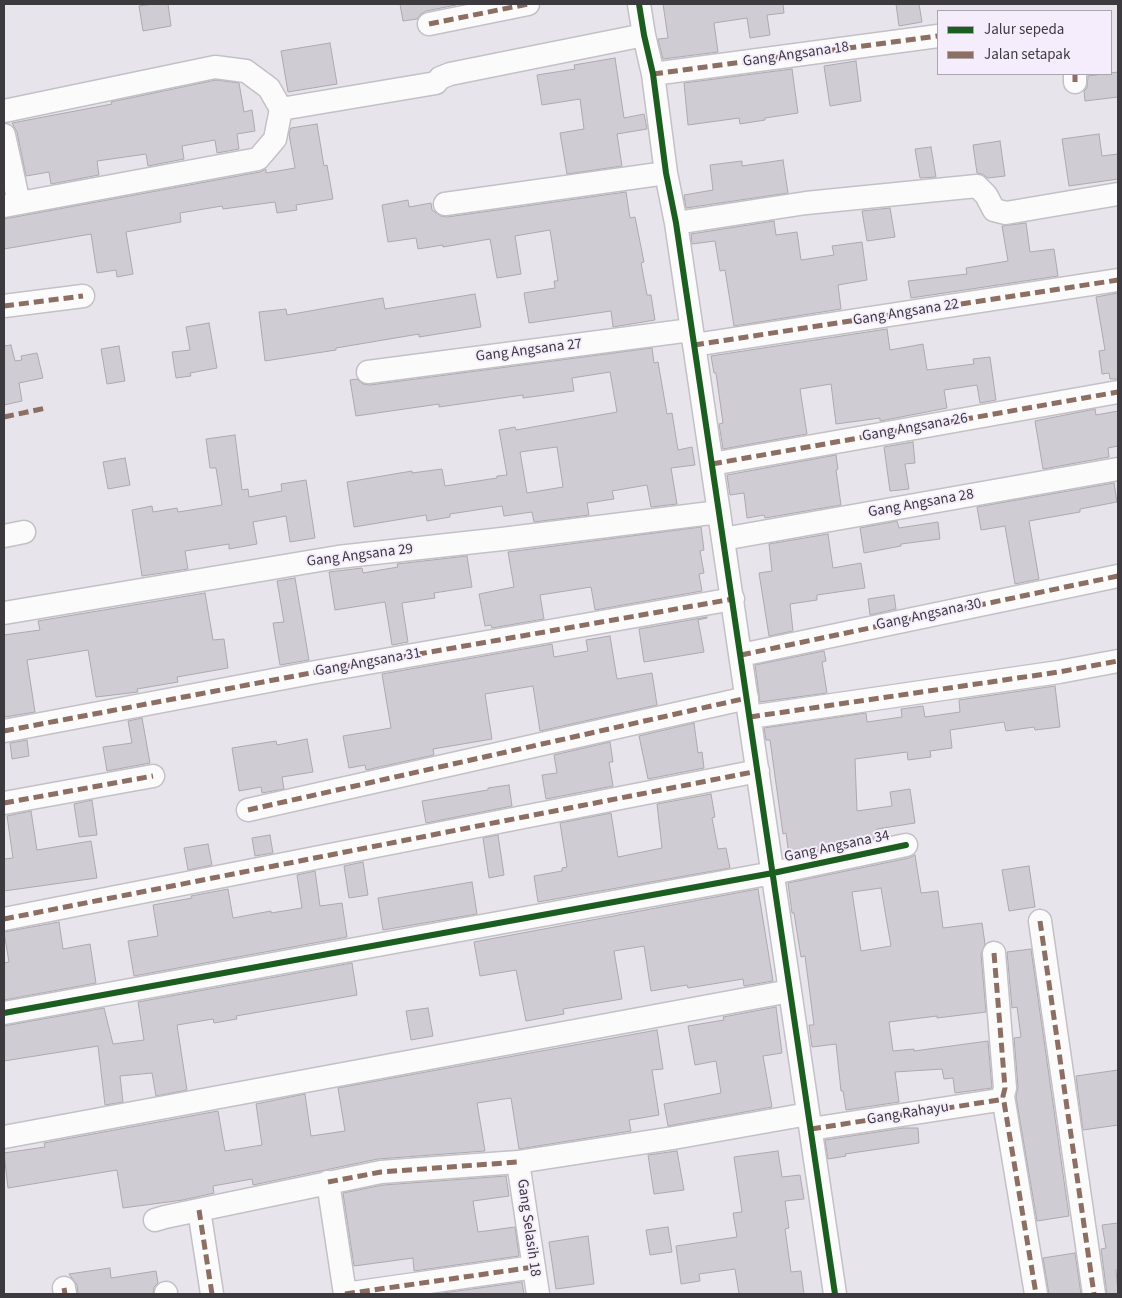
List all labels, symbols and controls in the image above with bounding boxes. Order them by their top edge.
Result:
legend [937,10,1112,75]
text: Jalur sepeda [984,19,1064,40]
street label: Gang Angsana 18 [742,39,850,71]
text: Jalan setapak [984,44,1070,65]
street label: Gang Angsana 22 [852,296,960,330]
street label: Gang Angsana 27 [475,336,583,366]
street label: Gang Angsana 26 [861,410,969,446]
street label: Gang Angsana 28 [867,486,975,522]
street label: Gang Angsana 29 [306,541,414,571]
street label: Gang Angsana 30 [875,595,983,635]
street label: Gang Angsana 31 [314,645,422,681]
street label: Gang Angsana 34 [783,827,891,867]
street label: Gang Rahayu [866,1099,950,1129]
street label: Gang Selasih 18 [512,1178,544,1278]

